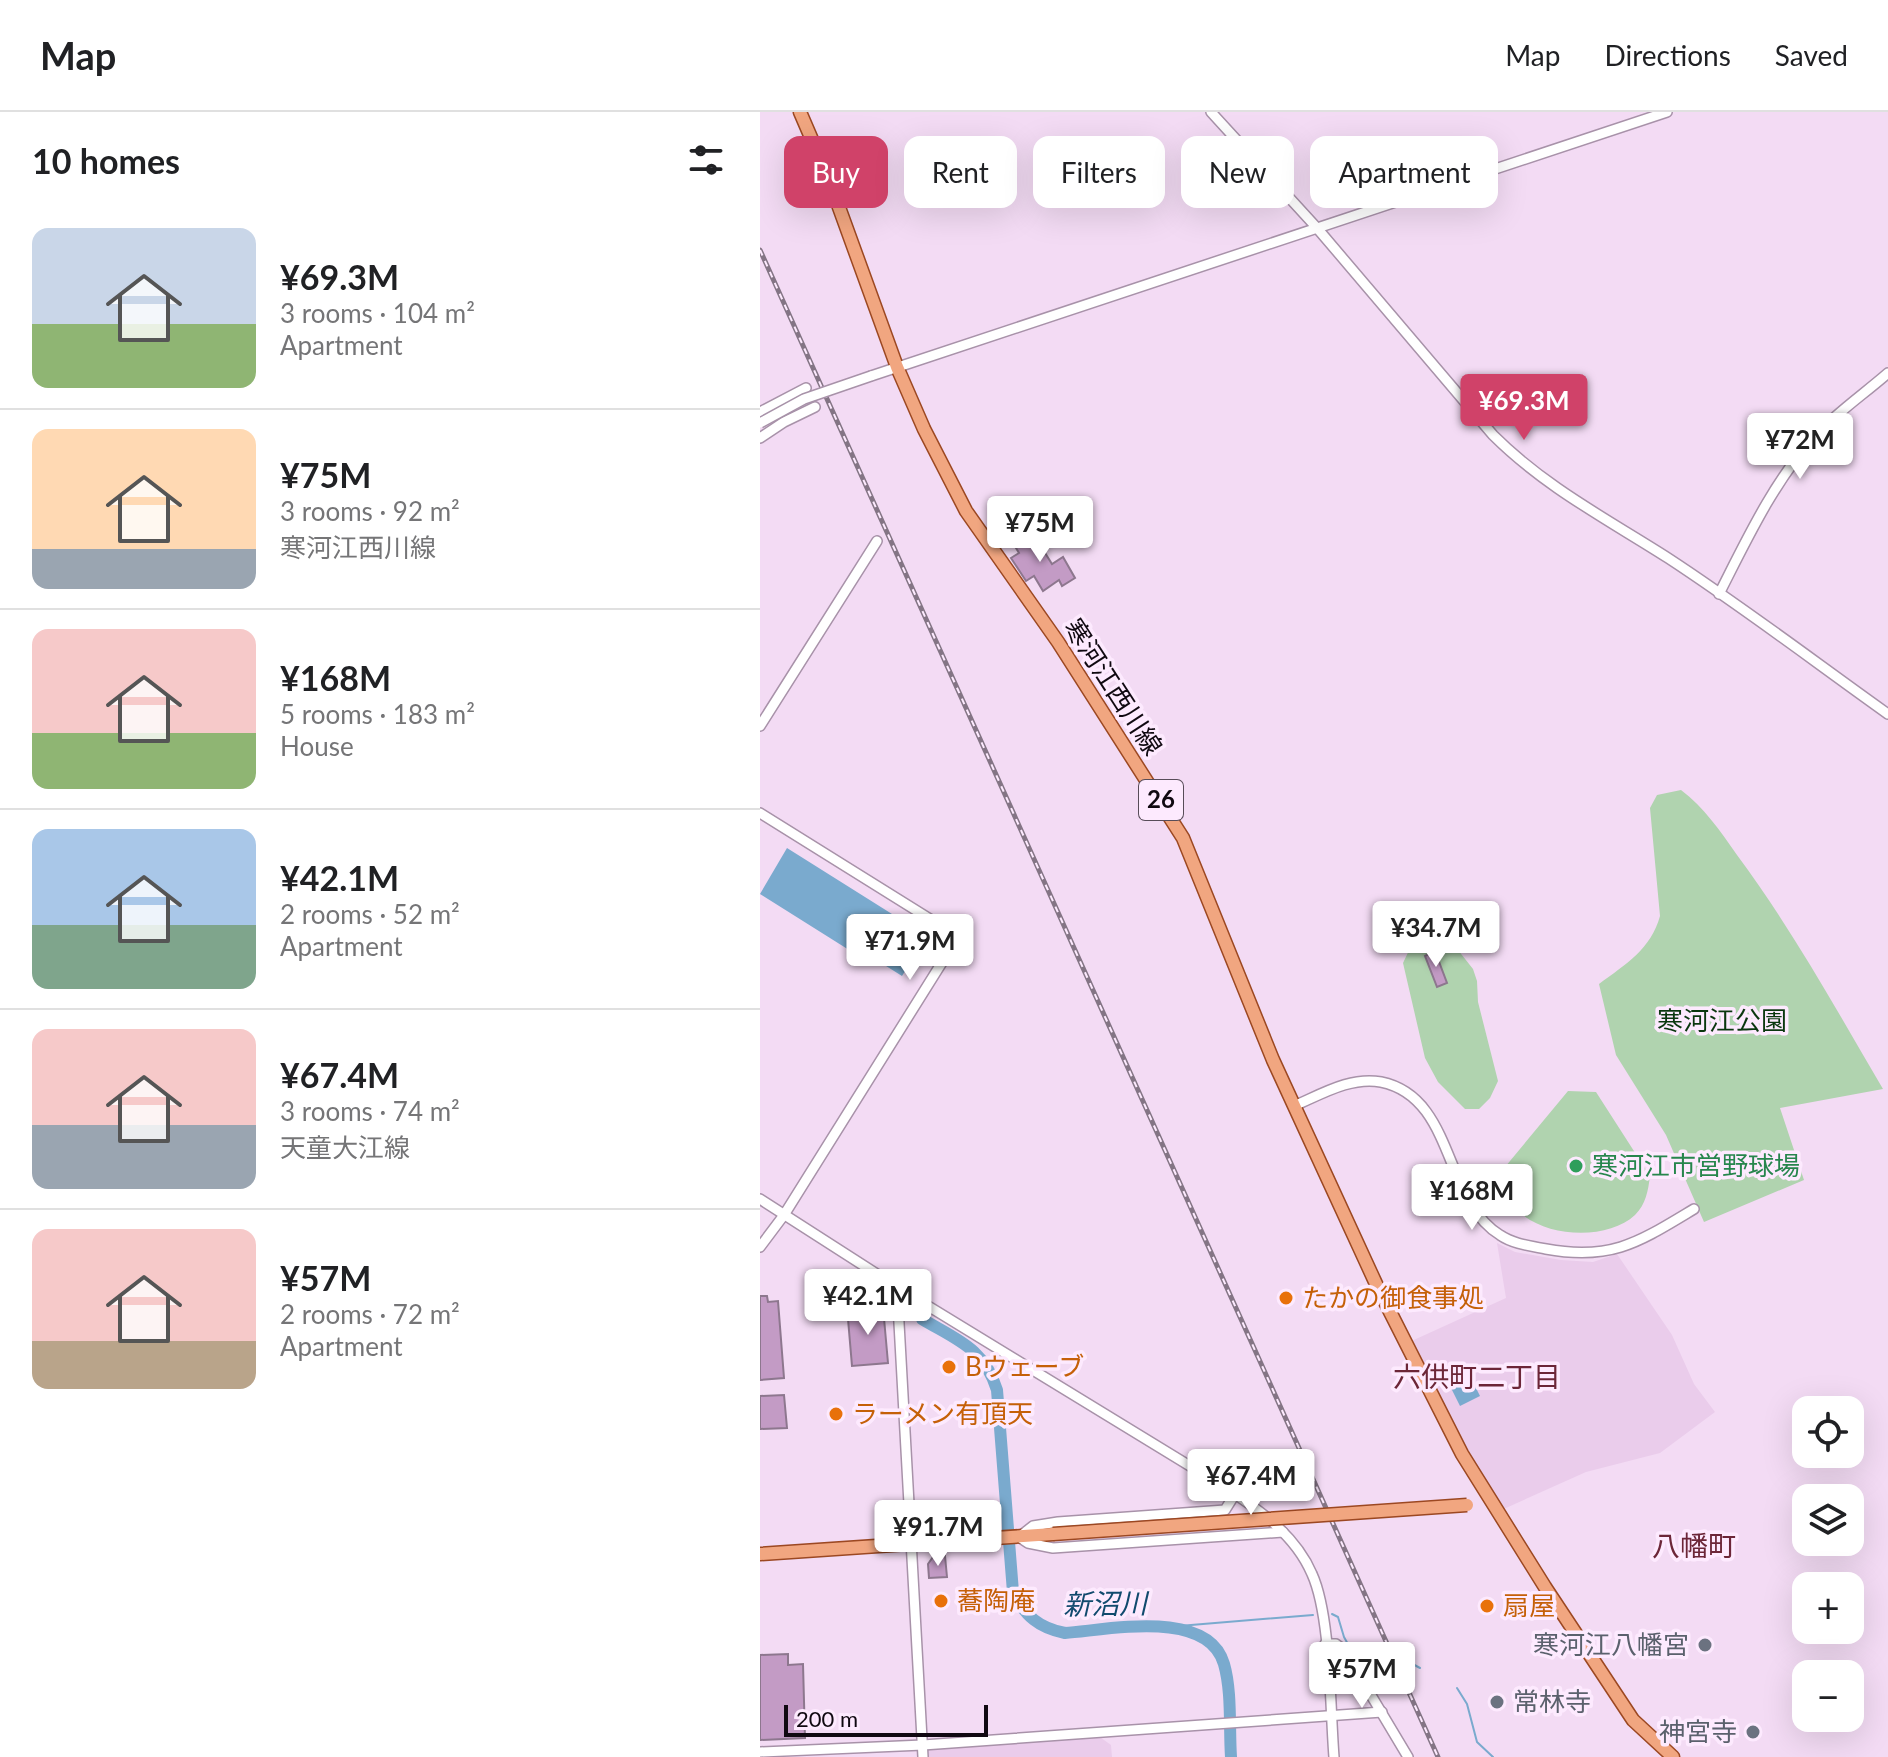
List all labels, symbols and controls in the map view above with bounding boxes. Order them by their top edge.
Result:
text: Map [40,32,116,78]
text: Map [1505,38,1560,72]
text: Directions [1604,38,1731,72]
text: Saved [1775,38,1848,72]
chip: Buy [784,136,888,208]
chip: Rent [904,136,1017,208]
chip: Filters [1033,136,1165,208]
chip: New [1181,136,1294,208]
chip: Apartment [1310,136,1498,208]
icon: filters [684,138,728,182]
text: 10 homes [32,140,180,181]
text: ¥69.3M [280,256,399,297]
icon: home [96,260,192,356]
text: 3 rooms · 104 m² [280,297,475,329]
text: Apartment [280,329,403,361]
pin: ¥69.3M [1459,374,1589,442]
text: ¥69.3M [1478,384,1570,416]
pin: ¥72M [1753,413,1847,481]
text: ¥72M [1765,423,1835,455]
text: ¥75M [280,454,371,495]
icon: home [96,461,192,557]
text: 3 rooms · 92 m² [280,495,460,527]
pin: ¥75M [993,496,1087,564]
text: ¥75M [1005,506,1075,538]
text: 寒河江西川線 [280,531,436,563]
street label: 寒河江西川線 [1058,612,1170,761]
text: ¥168M [280,657,391,698]
icon: home [96,661,192,757]
text: 5 rooms · 183 m² [280,698,475,730]
text: House [280,730,354,762]
road number: 26 [1139,780,1183,820]
text: ¥42.1M [280,857,399,898]
icon: home [96,861,192,957]
text: 2 rooms · 52 m² [280,898,460,930]
pin: ¥34.7M [1371,901,1501,969]
text: ¥34.7M [1390,911,1482,943]
pin: ¥71.9M [845,914,975,982]
text: ¥71.9M [864,924,956,956]
text: Apartment [280,930,403,962]
park label: 寒河江公園 [1657,1004,1787,1036]
text: ¥67.4M [280,1054,399,1095]
icon: home [96,1061,192,1157]
text: 3 rooms · 74 m² [280,1095,460,1127]
text: 天童大江線 [280,1131,410,1163]
place label: 寒河江市営野球場 [1592,1149,1800,1181]
marker: 寒河江市営野球場 [1567,1157,1585,1175]
pin: ¥168M [1416,1164,1528,1232]
text: ¥168M [1430,1174,1514,1206]
text: ¥57M [280,1257,371,1298]
icon: home [96,1261,192,1357]
pin: ¥42.1M [803,1269,933,1337]
text: ¥42.1M [822,1279,914,1311]
place label: たかの御食事処 [1302,1281,1484,1313]
marker: たかの御食事処 [1277,1289,1295,1307]
text: 2 rooms · 72 m² [280,1298,460,1330]
text: Apartment [280,1330,403,1362]
place label: Bウェーブ [965,1350,1084,1382]
marker: Bウェーブ [940,1358,958,1376]
district label: 六供町二丁目 [1393,1359,1561,1393]
map controls [1792,1396,1864,1732]
button: locate [1792,1396,1864,1468]
place label: ラーメン有頂天 [852,1397,1033,1429]
marker: ラーメン有頂天 [827,1405,845,1423]
pin: ¥67.4M [1186,1449,1316,1517]
text: ¥67.4M [1205,1459,1297,1491]
button: layers [1792,1484,1864,1556]
pin: ¥91.7M [873,1500,1003,1568]
text: ¥91.7M [892,1510,984,1542]
district label: 八幡町 [1652,1528,1736,1562]
button: + [1792,1572,1864,1644]
place label: 蕎陶庵 [957,1584,1035,1616]
water label: 新沼川 [1063,1585,1150,1621]
place label: 扇屋 [1503,1589,1555,1621]
marker: 蕎陶庵 [932,1592,950,1610]
marker: 扇屋 [1478,1597,1496,1615]
place label: 寒河江八幡宮 [1533,1628,1689,1660]
marker: 寒河江八幡宮 [1696,1636,1714,1654]
pin: ¥57M [1315,1642,1409,1710]
text: ¥57M [1327,1652,1397,1684]
button: − [1792,1660,1864,1732]
place label: 常林寺 [1513,1685,1591,1717]
marker: 常林寺 [1488,1693,1506,1711]
scale bar [784,1701,988,1737]
text: 200 m [796,1705,858,1732]
place label: 神宮寺 [1659,1715,1737,1747]
marker: 神宮寺 [1744,1723,1762,1741]

